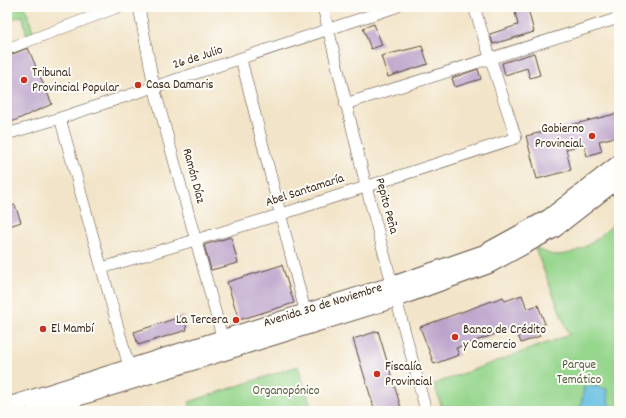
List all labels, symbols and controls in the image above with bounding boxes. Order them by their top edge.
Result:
street label: 26 de Julio [171,41,226,75]
place label: Tribunal Provincial Popular [32,64,120,98]
marker: Tribunal Provincial Popular [19,75,29,85]
place label: Casa Damaris [146,76,214,95]
marker: Casa Damaris [133,80,143,90]
place label: Gobierno Provincial. [535,120,584,154]
marker: Gobierno Provincial. [587,131,597,141]
street label: Ramón Díaz [177,146,209,206]
street label: Abel Santamaría [263,169,348,213]
street label: Pepito Peña [369,176,403,237]
street label: Avenida 30 de Noviembre [261,279,385,333]
place label: La Tercera [176,311,229,330]
marker: La Tercera [231,315,241,325]
place label: El Mambí [51,320,95,339]
place label: Banco de Crédito y Comercio [463,321,546,355]
marker: El Mambí [38,324,48,334]
marker: Banco de Crédito y Comercio [450,332,460,342]
park label: Parque Temático [557,356,601,390]
place label: Fiscalía Provincial [385,358,432,392]
marker: Fiscalía Provincial [372,369,382,379]
park label: Organopónico [252,382,320,401]

